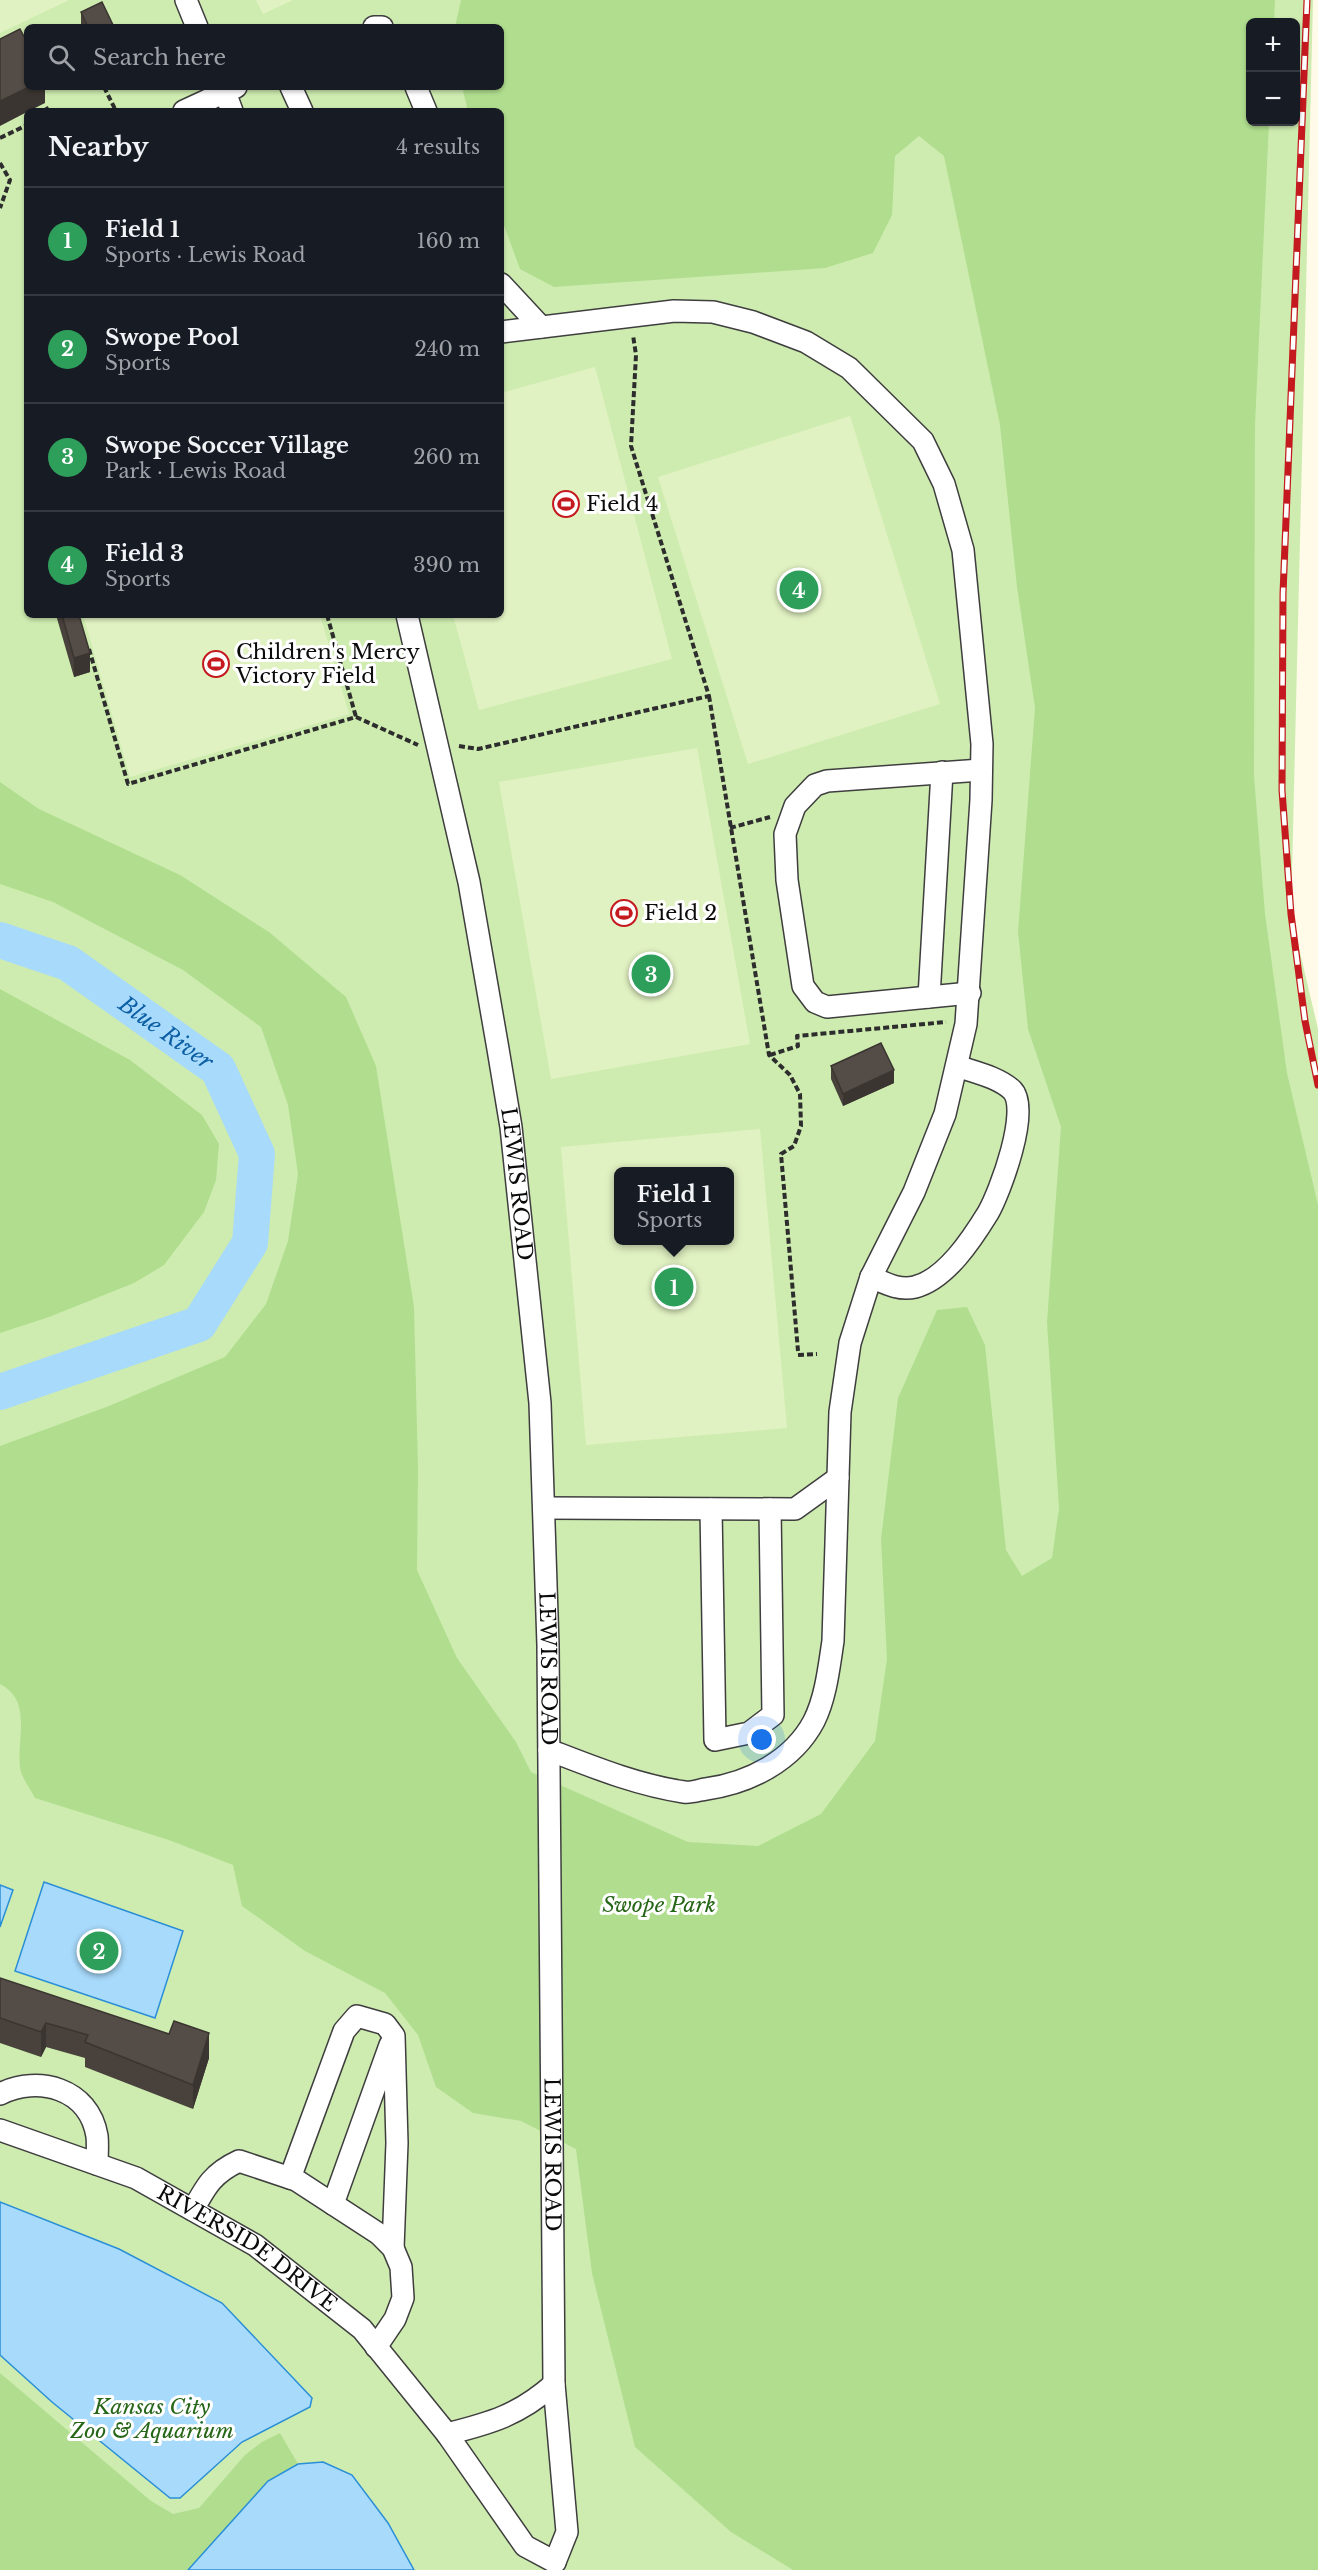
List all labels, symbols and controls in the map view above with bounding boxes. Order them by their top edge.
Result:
map controls [1246,18,1300,126]
button: + [1246,18,1300,72]
search box [24,24,504,90]
icon: search [45,41,78,74]
text: Search here [93,44,226,71]
button: − [1246,72,1300,126]
text: Nearby [48,131,149,163]
text: 4 results [396,135,480,159]
text: Field 1 [105,216,180,243]
text: 1 [63,229,72,253]
text: 160 m [417,229,480,253]
text: Sports · Lewis Road [105,243,305,267]
text: Swope Pool [105,324,239,351]
text: 2 [61,337,74,361]
text: 240 m [415,337,480,361]
text: Sports [105,351,171,375]
text: Swope Soccer Village [105,432,349,459]
text: 3 [61,445,74,469]
text: 260 m [413,445,480,469]
text: Park · Lewis Road [105,459,286,483]
sports icon: Field 4 [551,489,581,519]
place label: Field 4 [586,491,659,517]
text: Field 3 [105,540,184,567]
text: 4 [61,553,74,577]
text: 390 m [413,553,480,577]
text: Sports [105,567,171,591]
pin: 4 [780,568,818,612]
place label: Children's Mercy Victory Field [235,639,421,689]
sports icon: Children's Mercy Victory Field [201,649,231,679]
sports icon: Field 2 [609,898,639,928]
place label: Field 2 [644,900,717,926]
pin: 3 [632,952,670,996]
water label: Blue River [113,989,219,1075]
street label: LEWIS ROAD [495,1106,538,1262]
popup [614,1167,734,1245]
text: Field 1 [637,1181,711,1208]
text: Sports [637,1208,702,1232]
pin: 1 [654,1264,694,1310]
street label: LEWIS ROAD [533,1591,562,1746]
your location [747,1725,776,1754]
park label: Swope Park [602,1892,716,1918]
pin: 2 [80,1928,118,1974]
street label: LEWIS ROAD [539,2078,566,2232]
street label: RIVERSIDE DRIVE [153,2180,342,2317]
park label: Kansas City Zoo & Aquarium [69,2394,234,2444]

